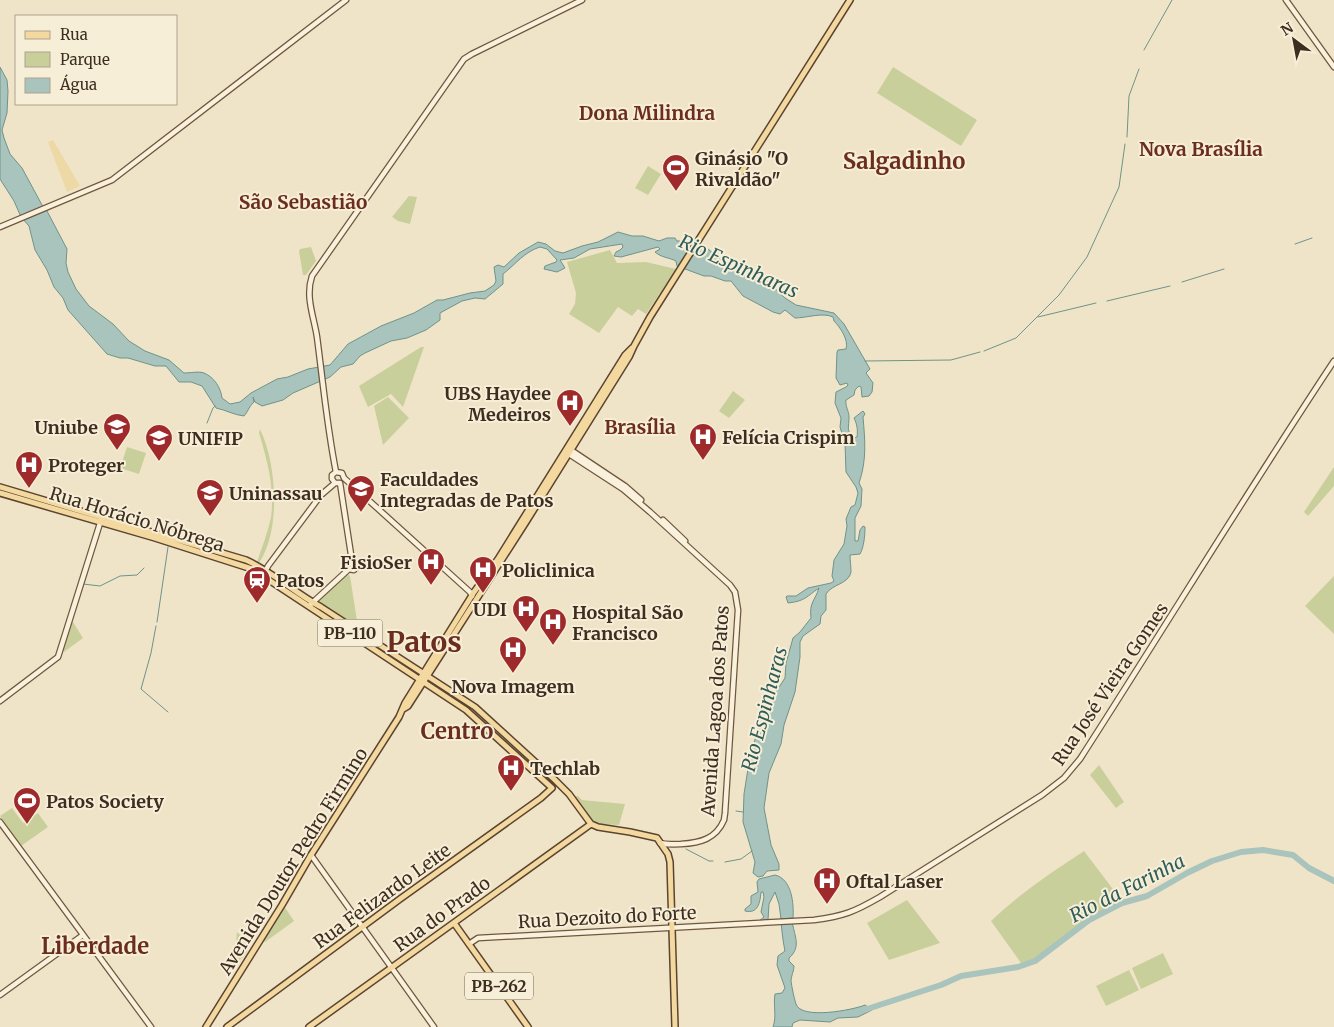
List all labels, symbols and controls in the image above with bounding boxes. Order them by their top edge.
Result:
legend [15,15,178,105]
north arrow [1269,15,1319,65]
text: N [1278,18,1297,40]
text: Rua [60,25,88,44]
text: Parque [60,50,110,69]
text: Água [59,74,97,94]
district label: Dona Milindra [579,101,716,125]
district label: Nova Brasília [1139,137,1263,161]
place label: Ginásio "O Rivaldão" [695,147,788,191]
district label: Salgadinho [843,147,965,175]
sports icon: Ginásio "O Rivaldão" [661,153,691,192]
district label: São Sebastião [239,190,367,214]
water label: Rio Espinharas [676,229,802,303]
place label: UBS Haydee Medeiros [444,382,551,426]
hospital icon: UBS Haydee Medeiros [555,388,585,427]
school or university icon: Uniube [102,412,132,451]
district label: Brasília [604,415,676,439]
place label: Uniube [34,416,98,439]
hospital icon: Felícia Crispim [688,422,718,461]
school or university icon: UNIFIP [144,423,174,462]
place label: Felícia Crispim [722,426,855,449]
place label: UNIFIP [178,427,243,450]
hospital icon: Proteger [14,450,44,489]
place label: Proteger [48,454,124,477]
place label: Faculdades Integradas de Patos [380,468,554,512]
school or university icon: Faculdades Integradas de Patos [346,474,376,513]
school or university icon: Uninassau [195,478,225,517]
street label: Rua Horácio Nóbrega [47,481,228,557]
place label: Uninassau [229,482,323,505]
hospital icon: FisioSer [416,547,446,586]
place label: FisioSer [340,551,412,574]
hospital icon: Policlinica [468,555,498,594]
place label: Policlinica [502,559,595,582]
station icon: Patos [242,565,272,604]
place label: Patos [276,569,324,592]
hospital icon: UDI [511,594,541,633]
place label: UDI [473,598,507,621]
street label: Rua José Vieira Gomes [1047,598,1173,770]
place label: Hospital São Francisco [572,601,683,645]
street label: Avenida Lagoa dos Patos [696,604,734,818]
hospital icon: Hospital São Francisco [538,607,568,646]
road number: PB-110 [318,620,382,646]
district label: Patos [386,624,462,660]
hospital icon: Nova Imagem [498,635,528,674]
water label: Rio Espinharas [736,644,792,774]
place label: Nova Imagem [451,675,575,698]
district label: Centro [421,717,493,745]
street label: Avenida Doutor Pedro Firmino [213,743,373,980]
hospital icon: Techlab [496,753,526,792]
place label: Techlab [530,757,600,780]
sports icon: Patos Society [12,786,42,825]
place label: Patos Society [46,790,164,813]
street label: Rua Felizardo Leite [309,838,455,954]
water label: Rio da Farinha [1065,849,1189,927]
hospital icon: Oftal Laser [812,866,842,905]
place label: Oftal Laser [846,870,943,893]
street label: Rua do Prado [389,871,495,957]
street label: Rua Dezoito do Forte [517,901,697,933]
district label: Liberdade [41,932,149,960]
road number: PB-262 [465,972,533,999]

